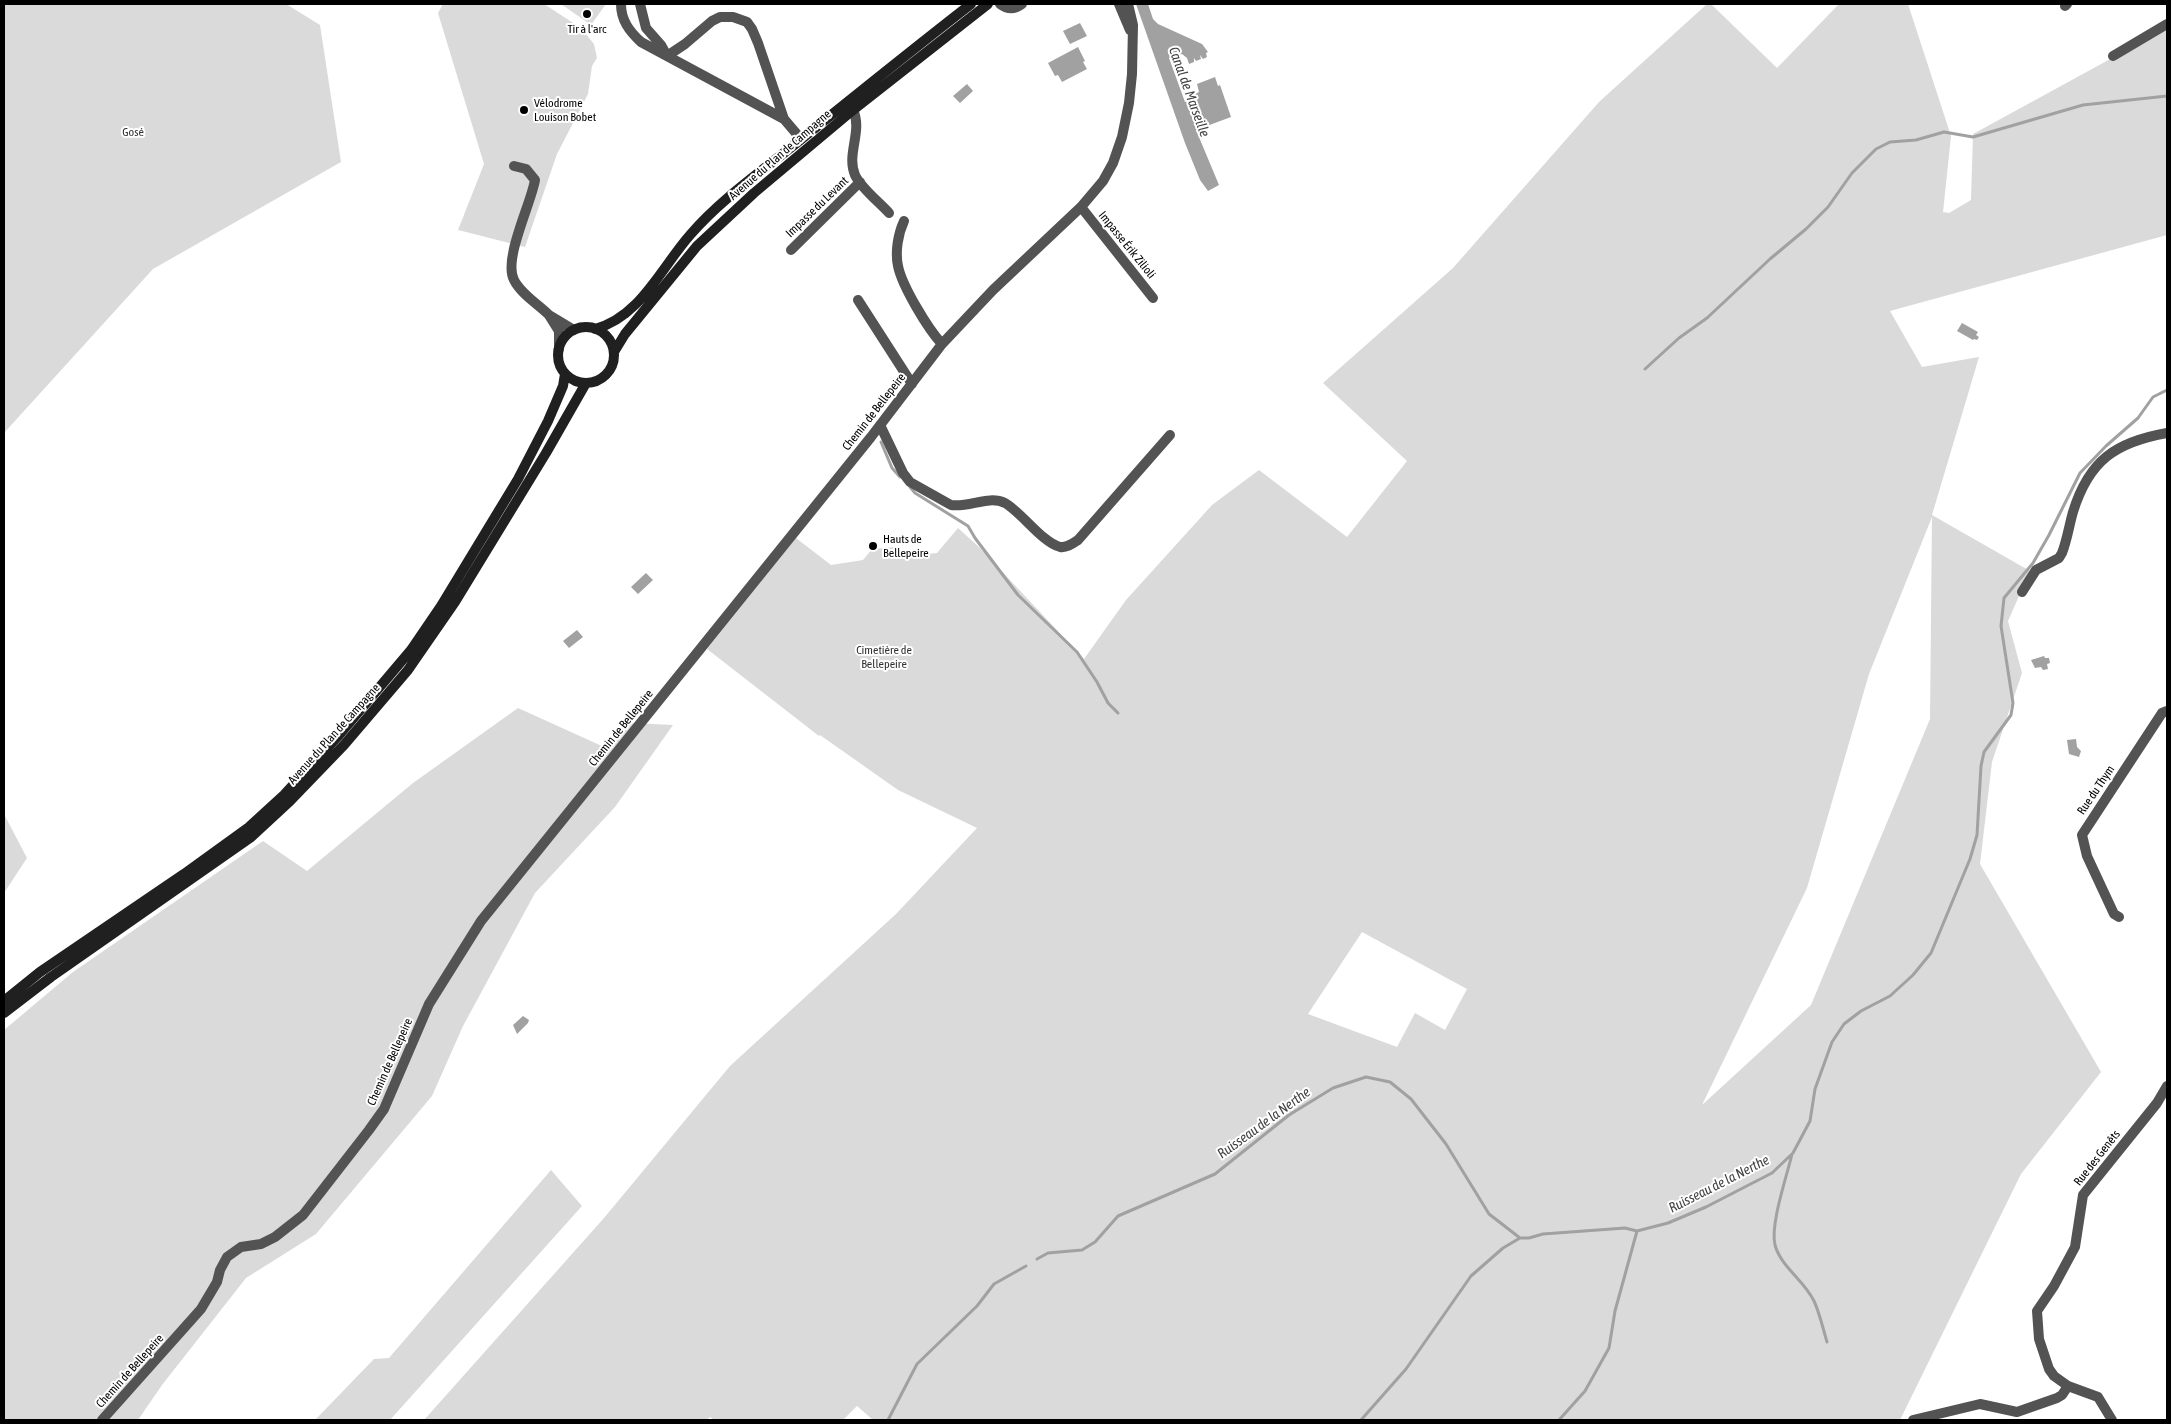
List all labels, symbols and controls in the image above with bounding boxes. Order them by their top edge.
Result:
marker: Tir à l'arc [581,8,593,20]
place label: Tir à l'arc [568,22,606,36]
water label: Canal de Marseille [1165,45,1213,139]
place label: Vélodrome Louison Bobet [534,96,596,124]
marker: Vélodrome Louison Bobet [518,104,530,116]
street label: Avenue du Plan de Campagne [726,107,834,203]
park label: Gosé [122,125,144,139]
street label: Impasse du Levant [783,174,851,240]
street label: Impasse Érik Zilioli [1095,208,1159,282]
street label: Chemin de Bellepeire [839,371,909,453]
place label: Hauts de Bellepeire [883,532,929,560]
marker: Hauts de Bellepeire [867,540,879,552]
park label: Cimetière de Bellepeire [856,643,912,671]
street label: Avenue du Plan de Campagne [285,681,383,787]
street label: Chemin de Bellepeire [586,687,656,769]
street label: Rue du Thym [2074,763,2118,817]
street label: Chemin de Bellepeire [364,1016,416,1108]
water label: Ruisseau de la Nerthe [1214,1084,1314,1162]
street label: Rue des Genêts [2071,1127,2123,1189]
water label: Ruisseau de la Nerthe [1666,1151,1772,1217]
street label: Chemin de Bellepeire [93,1331,167,1411]

